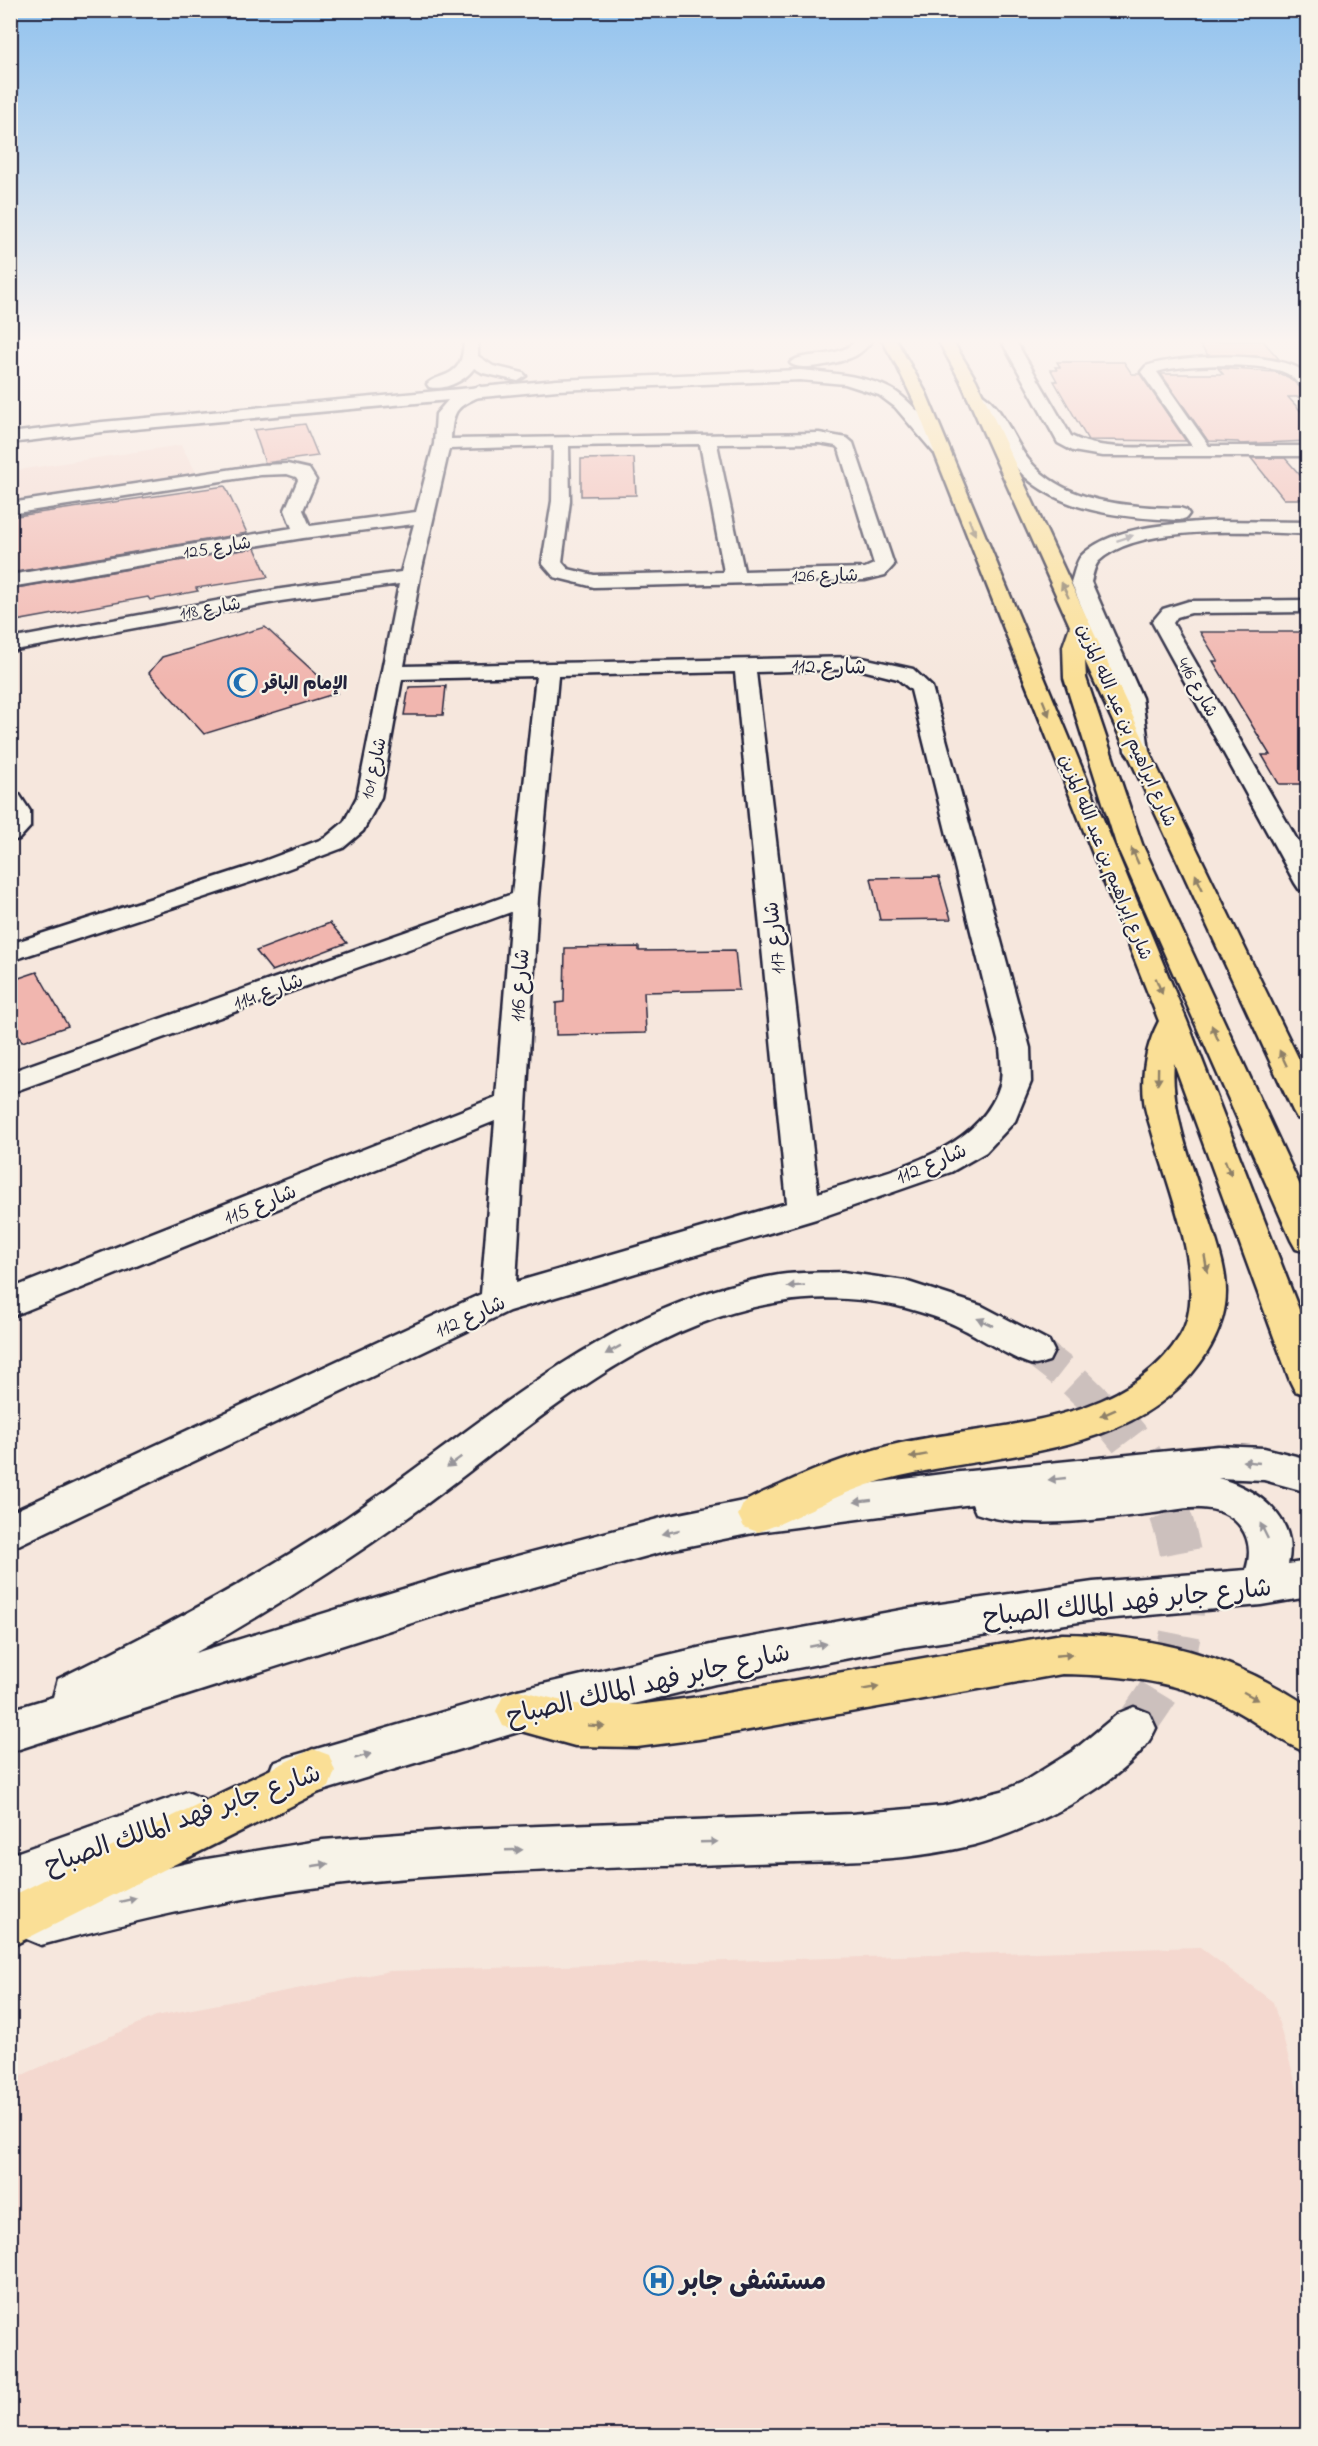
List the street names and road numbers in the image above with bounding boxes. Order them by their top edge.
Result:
street label: شارع 125 [181,531,253,567]
street label: شارع 126 [792,563,858,591]
street label: شارع 118 [178,592,243,628]
street label: شارع ابراهيم بن عبد الله المزين [1069,620,1182,832]
street label: شارع 112 [791,652,866,684]
street label: شارع 416 [1169,653,1223,722]
street label: شارع 101 [355,735,395,802]
street label: شارع إبراهيم بن عبد الله المزين [1051,751,1157,965]
street label: شارع 117 [757,900,795,976]
street label: شارع 116 [503,948,539,1023]
street label: شارع 114 [229,966,308,1019]
street label: شارع 112 [892,1136,972,1193]
street label: شارع 115 [220,1178,302,1234]
street label: شارع 112 [431,1289,511,1347]
street label: شارع جابر فهد المالك الصباح [981,1570,1274,1638]
street label: شارع جابر فهد المالك الصباح [503,1635,794,1737]
street label: شارع جابر فهد المالك الصباح [40,1756,326,1886]

